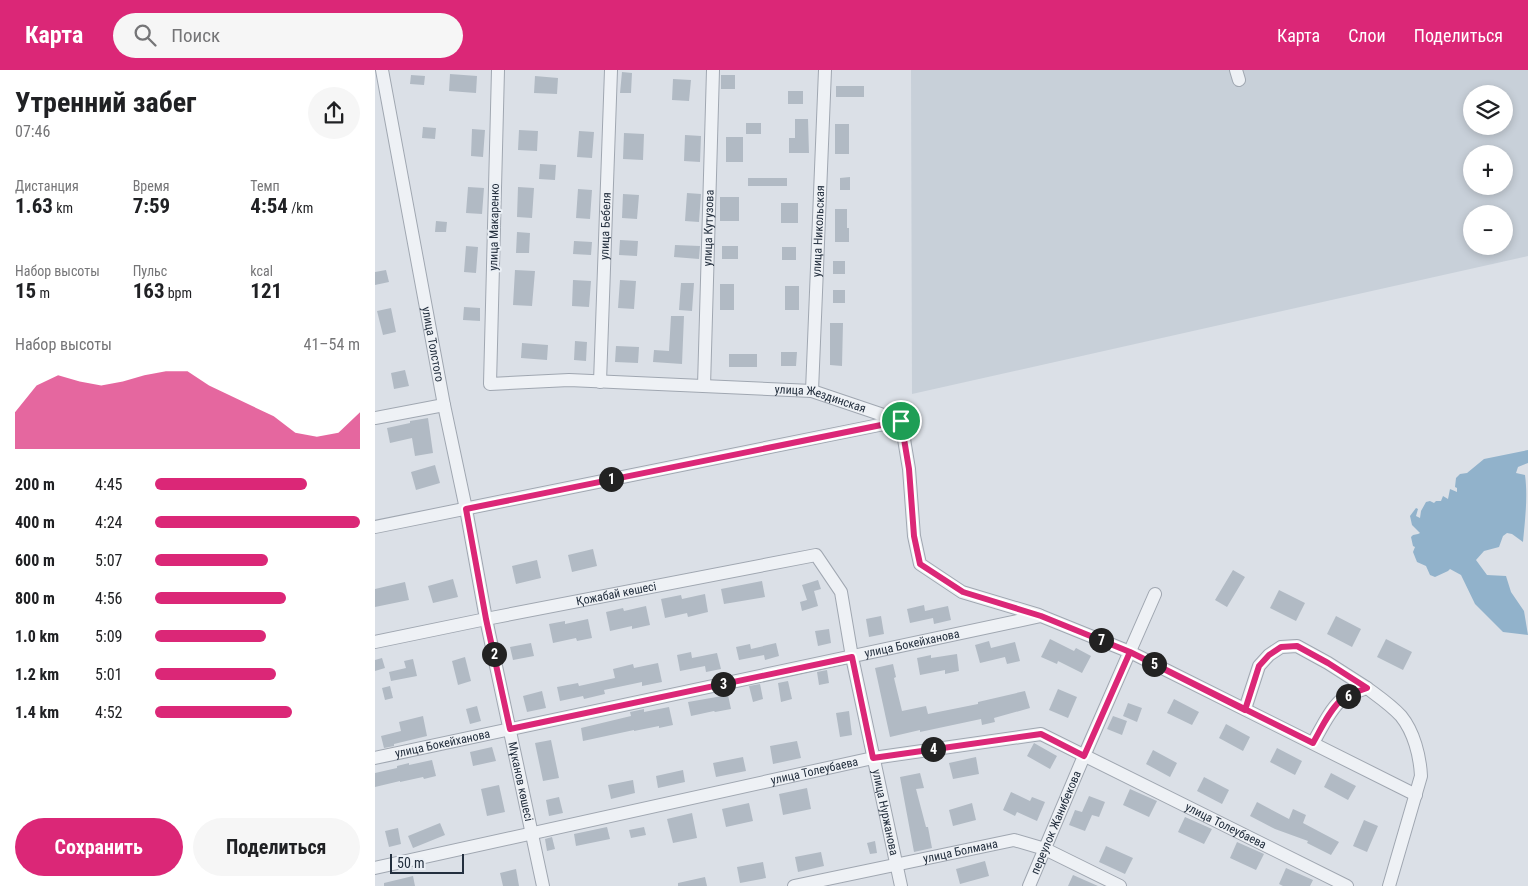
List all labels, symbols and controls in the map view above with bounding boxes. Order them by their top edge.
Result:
search box [113,13,463,58]
text: Карта [25,21,83,49]
icon: search [131,21,159,49]
text: Поиск [171,24,220,47]
text: Карта [1277,25,1320,46]
text: Слои [1348,25,1386,46]
text: Поделиться [1414,25,1503,46]
map controls [1463,85,1513,255]
button: layers [1463,85,1513,135]
text: Утренний забег [15,86,196,119]
button: share [308,87,360,139]
text: 07:46 [15,122,50,141]
button: + [1463,145,1513,195]
text: Дистанция [15,178,79,194]
text: Время [133,178,170,194]
text: Темп [250,178,280,194]
street label: улица Макаренко [486,183,502,271]
street label: улица Никольская [810,185,827,277]
street label: улица Кутузова [700,189,717,267]
street label: улица Бебеля [597,192,614,260]
text: 1.63 [15,194,53,218]
text: 7:59 [133,194,170,218]
text: 4:54 [250,194,288,218]
text: km [53,200,73,216]
text: /km [288,200,313,216]
button: − [1463,205,1513,255]
text: Набор высоты [15,263,100,279]
text: Пульс [133,263,167,279]
text: kcal [250,263,273,279]
text: 15 [15,279,36,303]
text: 163 [133,279,165,303]
text: 121 [250,279,282,303]
text: m [36,285,50,301]
text: bpm [165,285,192,301]
street label: улица Толстого [419,306,447,383]
text: Набор высоты [15,335,112,354]
text: 41–54 m [304,335,360,354]
street label: улица Жездинская [774,382,868,416]
pin [880,400,922,442]
icon: arrive [887,407,915,435]
pin: 1 [599,466,623,492]
text: 1 [608,471,615,487]
text: 200 m [15,475,55,494]
text: 4:45 [95,475,122,494]
text: 400 m [15,513,55,532]
text: 4:24 [95,513,122,532]
text: 600 m [15,551,55,570]
text: 5:07 [95,551,122,570]
street label: Қожабай көшесі [575,579,657,608]
text: 800 m [15,589,55,608]
text: 4:56 [95,589,122,608]
text: 1.0 km [15,627,59,646]
text: 5:09 [95,627,122,646]
street label: улица Бокейханова [863,627,961,660]
pin: 7 [1089,628,1113,652]
text: 7 [1098,632,1105,648]
pin: 2 [481,642,507,666]
text: 2 [491,646,498,662]
pin: 5 [1141,652,1167,676]
text: 5 [1151,656,1158,672]
text: 1.2 km [15,665,59,684]
text: 5:01 [95,665,122,684]
pin: 3 [711,672,735,696]
text: 3 [720,676,727,692]
pin: 6 [1335,684,1361,708]
text: 6 [1345,688,1352,704]
text: 1.4 km [15,703,59,722]
text: 4:52 [95,703,122,722]
street label: улица Бокейханова [394,727,492,761]
pin: 4 [921,736,945,762]
street label: Мұканов көшесі [505,741,536,823]
text: 4 [930,741,937,757]
street label: улица Толеубаева [769,754,860,787]
street label: улица Нуржанова [869,768,901,857]
street label: переулок Жанибекова [1028,768,1084,876]
street label: улица Толеубаева [1183,800,1269,852]
button: Сохранить [15,818,183,876]
button: Поделиться [193,818,360,876]
street label: улица Болмана [922,837,999,866]
scale bar [390,851,464,874]
text: 50 m [397,855,425,871]

